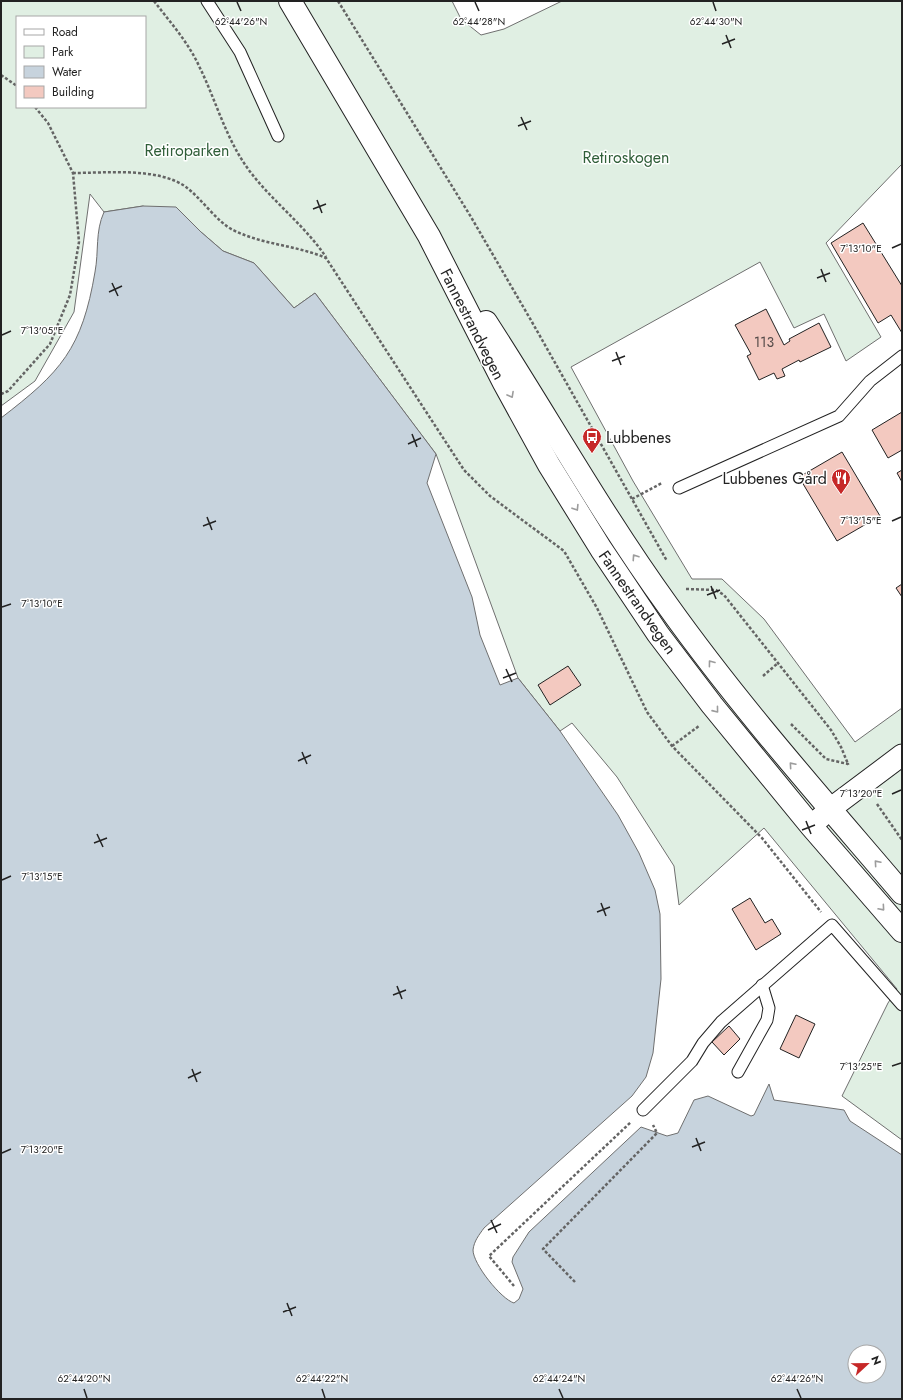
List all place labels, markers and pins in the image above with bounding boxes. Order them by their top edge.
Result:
bus stop icon: Lubbenes [581,426,603,454]
place label: Lubbenes [606,426,671,449]
place label: Lubbenes Gård [723,467,827,490]
restaurant icon: Lubbenes Gård [830,467,852,495]

